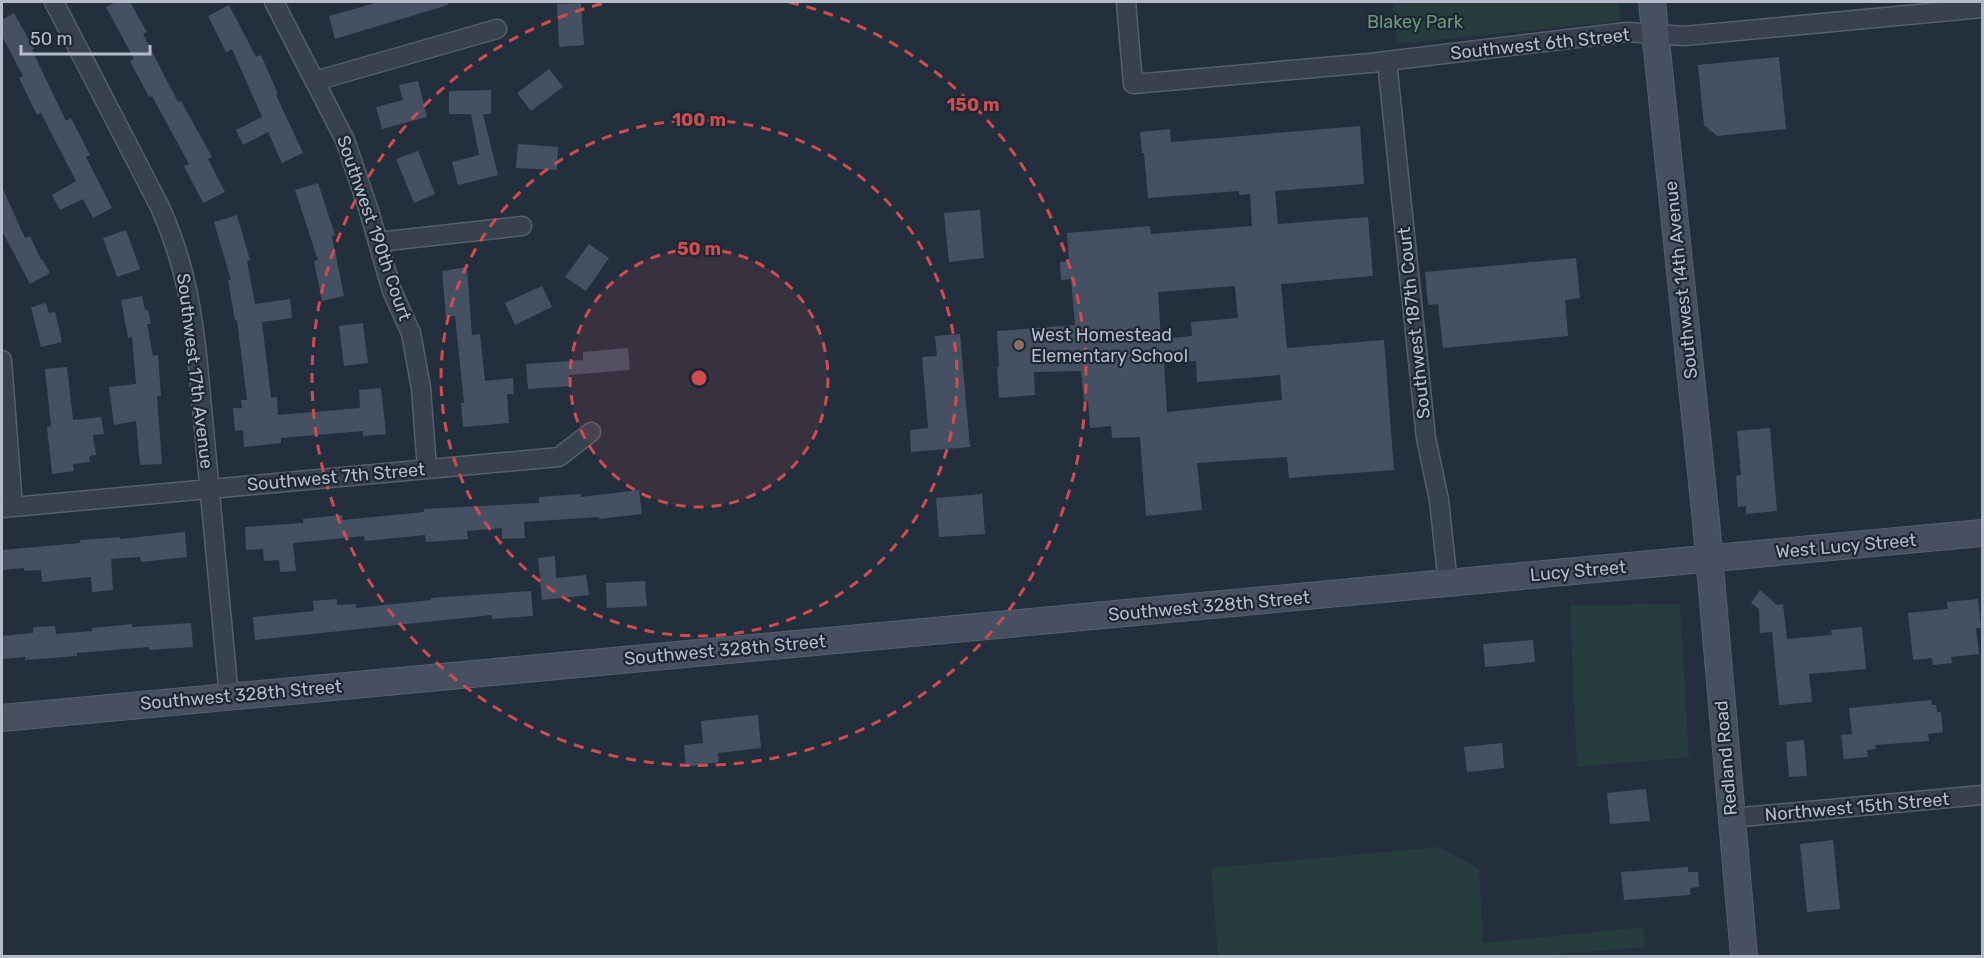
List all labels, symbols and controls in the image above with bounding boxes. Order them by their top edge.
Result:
park label: Blakey Park [1367,11,1464,33]
scale bar [21,18,150,56]
street label: Southwest 6th Street [1449,24,1631,64]
text: 50 m [30,28,73,50]
text: 150 m [946,94,1000,116]
text: 100 m [672,109,726,131]
street label: Southwest 190th Court [332,133,416,323]
street label: Southwest 14th Avenue [1660,180,1702,380]
street label: Southwest 187th Court [1393,226,1435,420]
text: 50 m [677,238,721,260]
street label: Southwest 17th Avenue [172,272,218,470]
place label: West Homestead Elementary School [1031,324,1188,367]
marker: West Homestead Elementary School [1012,338,1026,352]
centre of rings [689,368,709,388]
street label: Southwest 7th Street [246,458,426,496]
street label: West Lucy Street [1775,529,1917,563]
street label: Lucy Street [1529,556,1627,586]
street label: Southwest 328th Street [1107,586,1311,626]
street label: Southwest 328th Street [623,630,827,670]
street label: Southwest 328th Street [139,675,343,715]
street label: Redland Road [1710,700,1742,816]
street label: Northwest 15th Street [1764,788,1950,826]

